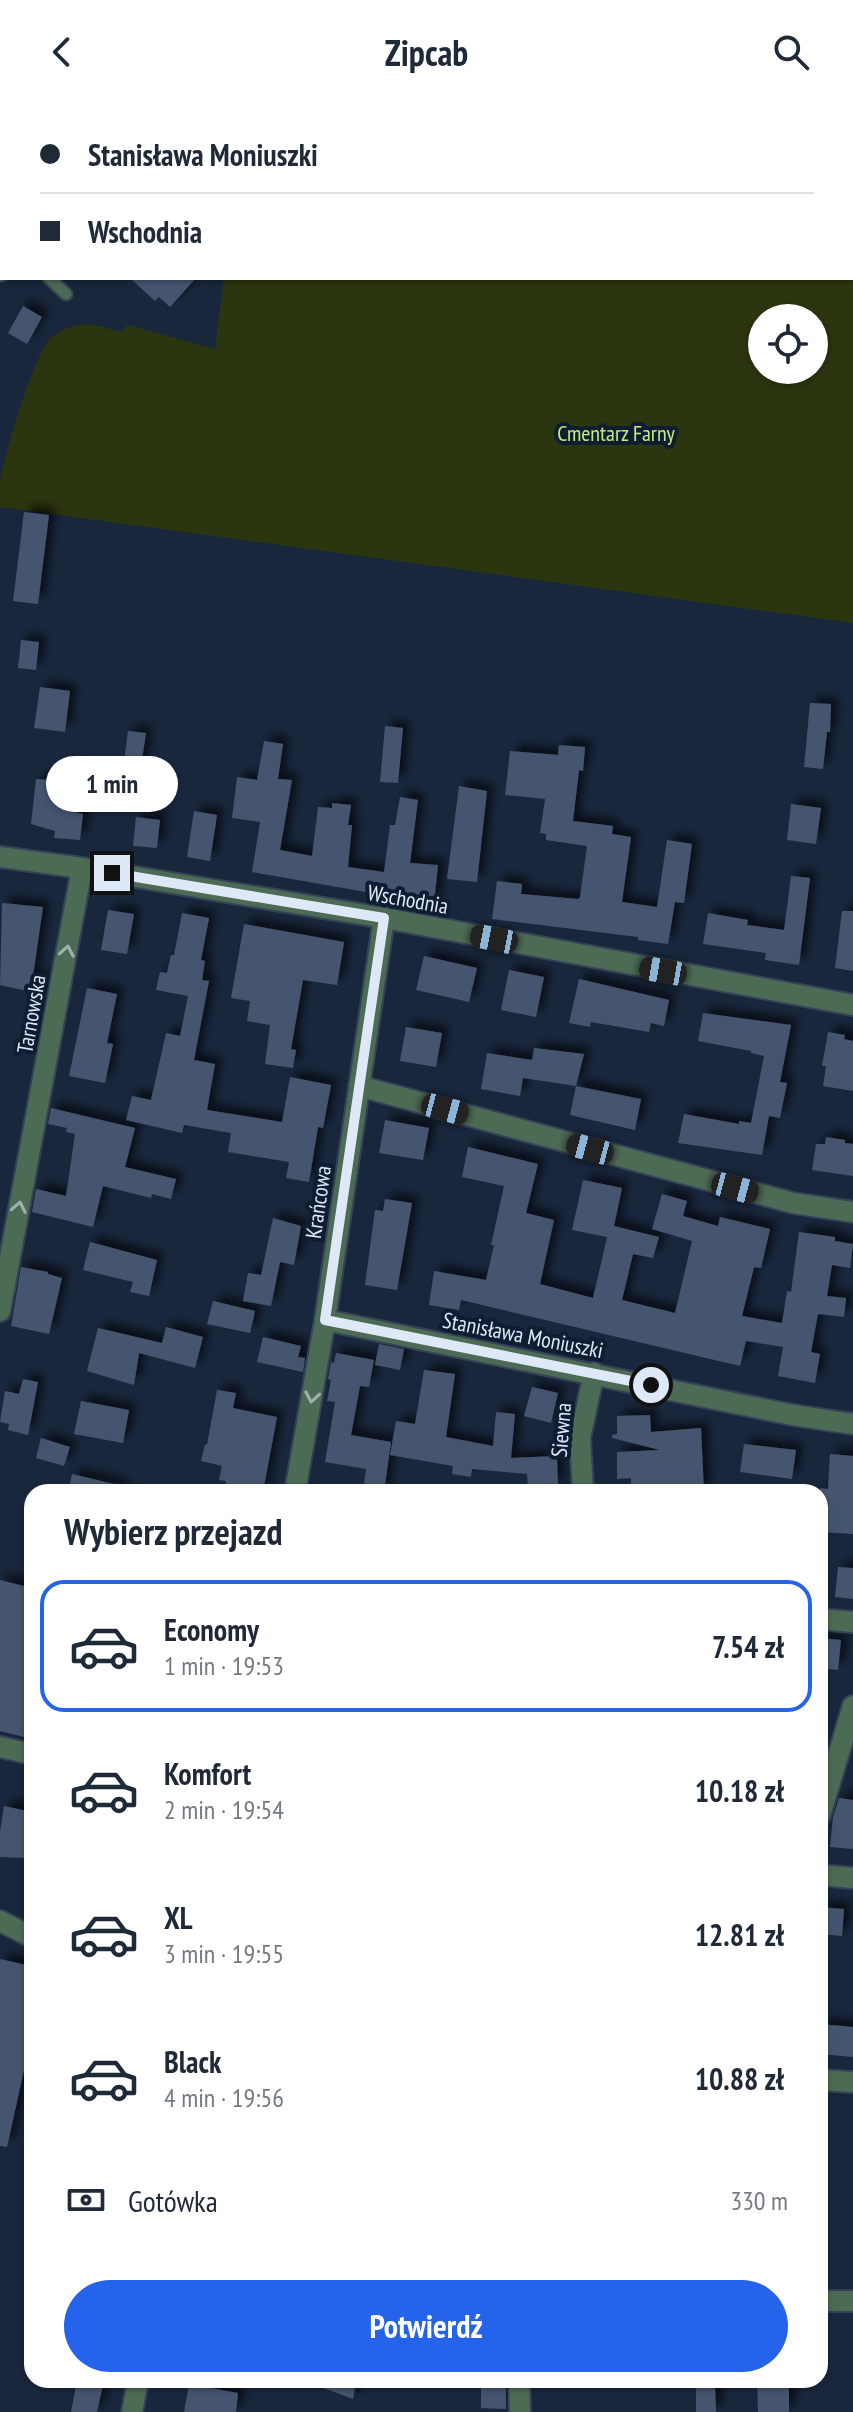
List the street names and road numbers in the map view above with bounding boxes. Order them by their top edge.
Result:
street label: Wschodnia [366,878,450,920]
street label: Tarnowska [10,972,52,1056]
street label: Krańcowa [299,1164,337,1240]
street label: Stanisława Moniuszki [440,1306,606,1364]
street label: Siewna [545,1402,577,1458]

